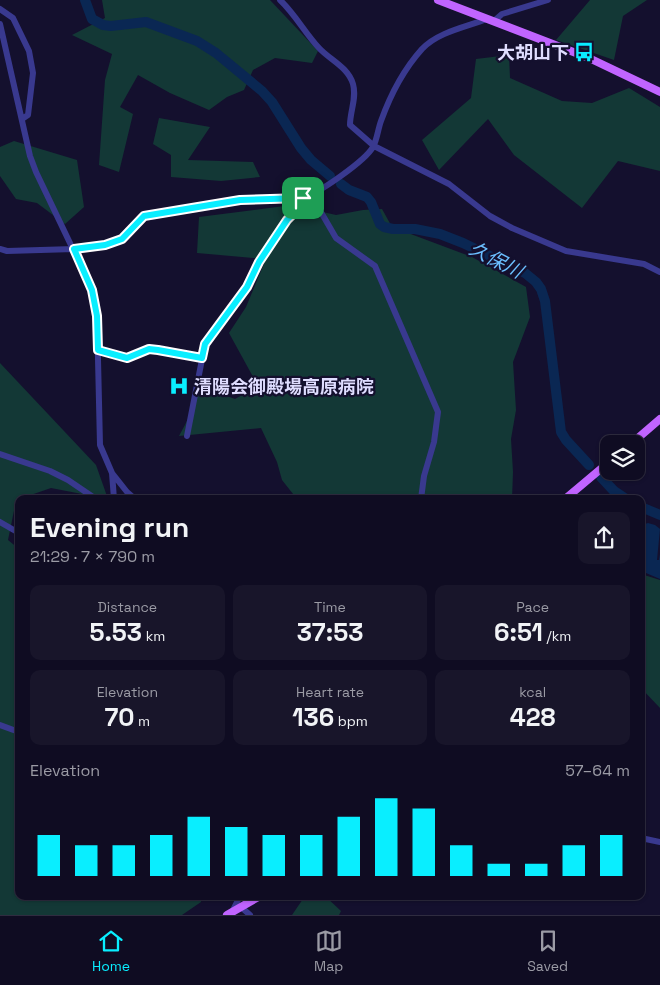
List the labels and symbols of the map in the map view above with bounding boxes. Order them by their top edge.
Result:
place label: 大胡山下 [497,41,569,64]
bus stop icon: 大胡山下 [573,41,595,63]
pin [282,177,324,219]
water label: 久保川 [465,236,529,285]
hospital icon: 清陽会御殿場高原病院 [168,375,190,397]
place label: 清陽会御殿場高原病院 [194,375,374,398]

